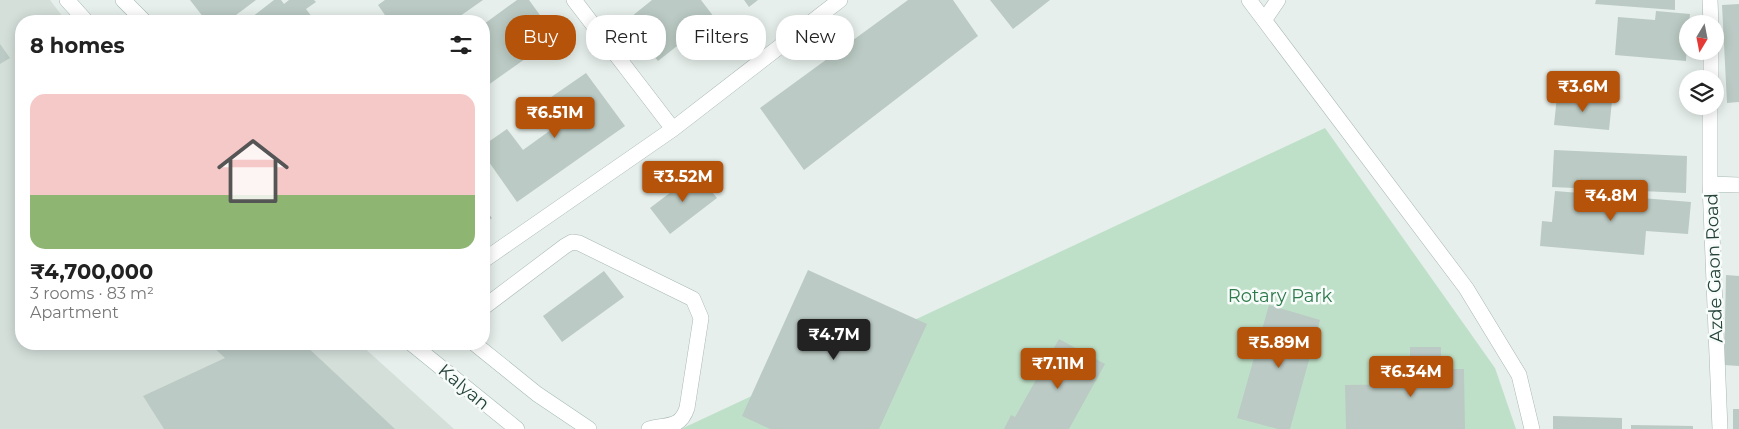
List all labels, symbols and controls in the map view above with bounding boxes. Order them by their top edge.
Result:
chip: Buy [505,15,576,60]
chip: Rent [586,15,666,60]
chip: Filters [676,15,766,60]
chip: New [776,15,854,60]
north arrow [1679,15,1724,60]
map controls [1679,15,1724,115]
icon: filters [447,31,475,59]
text: 8 homes [30,33,125,58]
pin: ₹3.6M [1548,70,1618,113]
button: layers [1679,70,1724,115]
text: ₹3.6M [1558,77,1608,96]
pin: ₹6.51M [514,96,596,139]
text: ₹6.51M [527,103,583,122]
icon: home [208,126,298,216]
pin: ₹3.52M [642,160,724,203]
text: ₹3.52M [653,167,713,186]
pin: ₹4.8M [1576,180,1646,222]
text: ₹4.8M [1585,186,1637,205]
street label: Azde Gaon Road [1700,193,1728,343]
text: ₹4,700,000 [30,259,153,284]
text: 3 rooms · 83 m² [30,284,154,303]
park label: Rotary Park [1228,285,1333,307]
text: Apartment [30,303,119,322]
pin: ₹4.7M [799,318,869,361]
text: ₹4.7M [808,325,860,344]
pin: ₹5.89M [1238,326,1320,369]
text: ₹5.89M [1248,333,1310,352]
pin: ₹7.11M [1017,348,1099,390]
text: ₹7.11M [1032,354,1084,373]
pin: ₹6.34M [1370,356,1452,398]
street label: Kalyan [434,359,494,415]
text: ₹6.34M [1380,362,1442,381]

